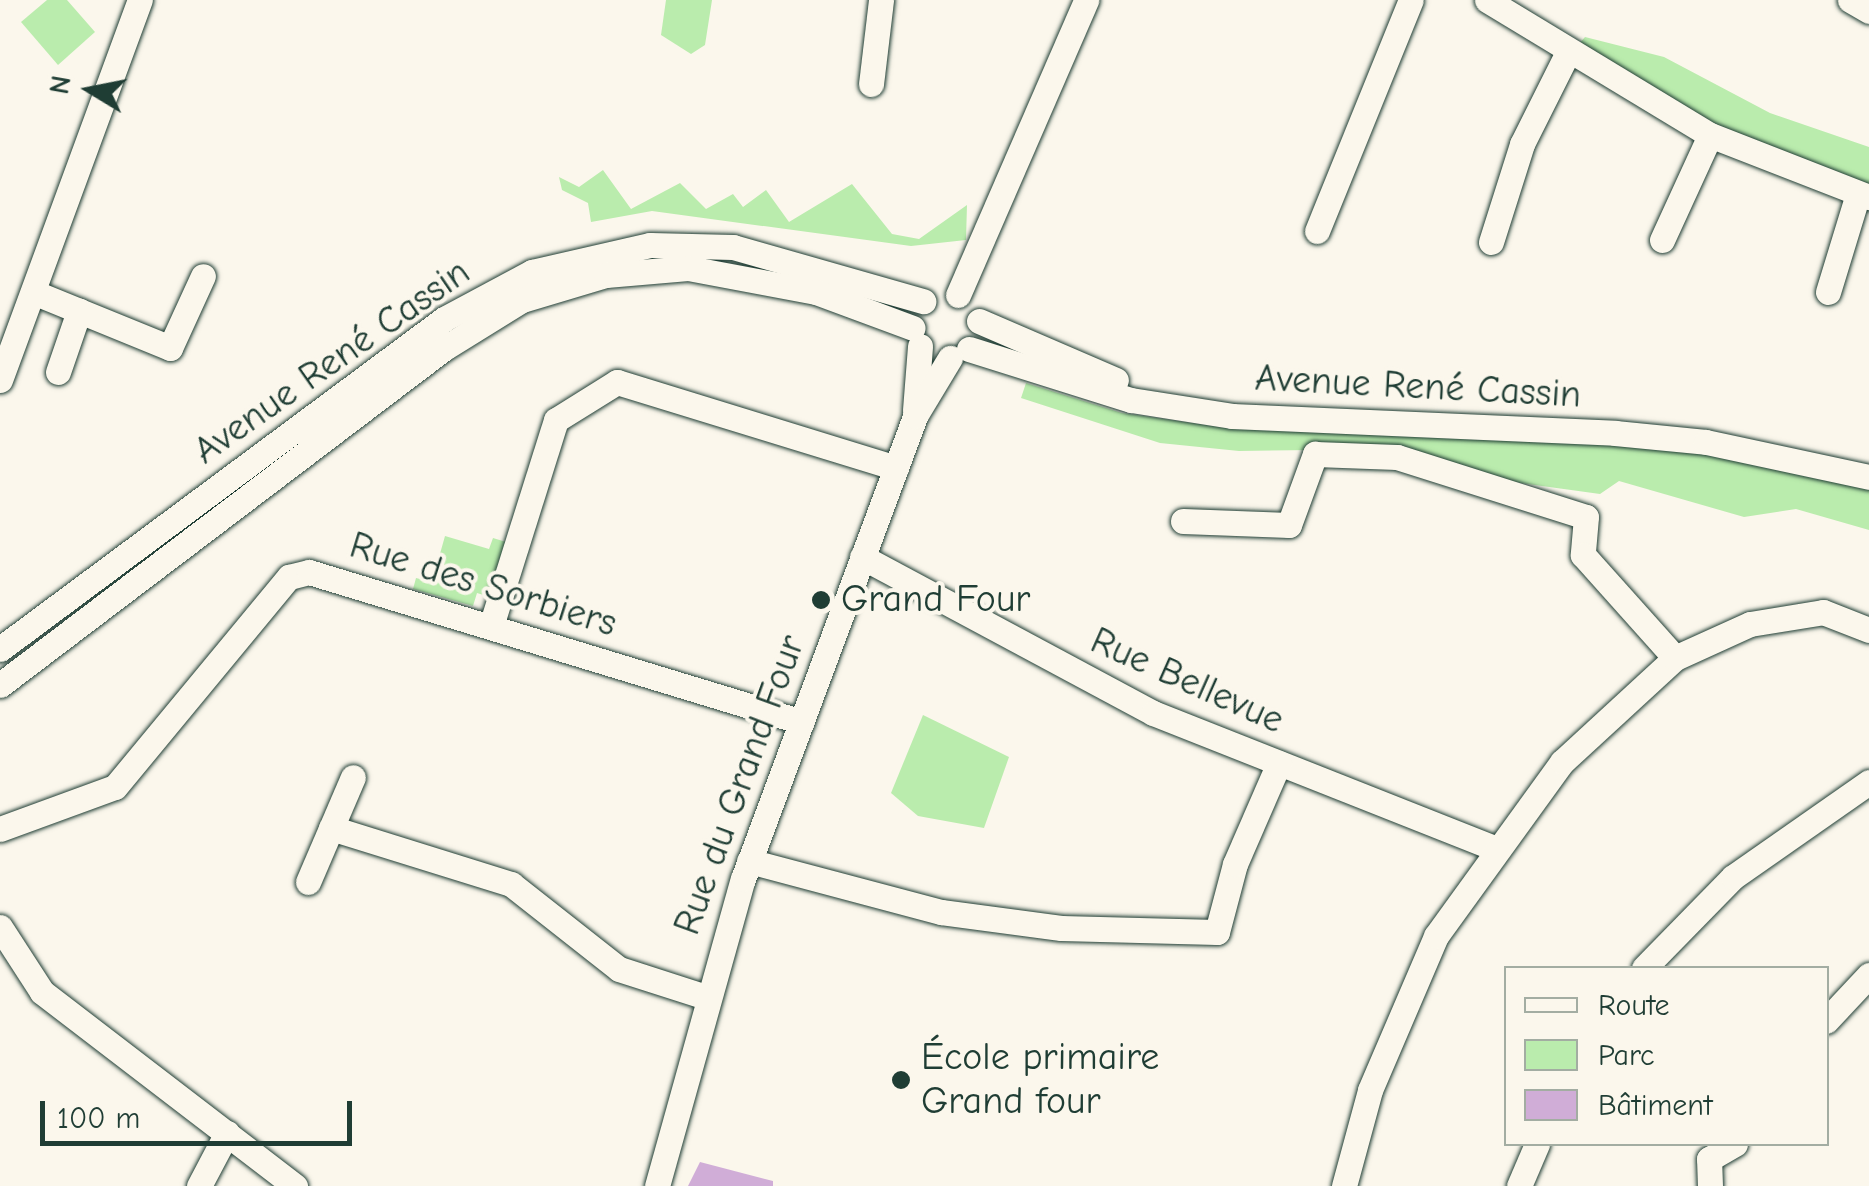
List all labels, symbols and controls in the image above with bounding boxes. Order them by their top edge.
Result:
north arrow [40,40,140,140]
text: N [43,73,78,97]
street label: Avenue René Cassin [185,250,479,474]
street label: Avenue René Cassin [1254,356,1582,418]
street label: Rue des Sorbiers [344,523,622,647]
place label: Grand Four [841,577,1030,623]
marker: Grand Four [810,589,832,611]
street label: Rue Bellevue [1083,618,1291,744]
street label: Rue du Grand Four [665,629,815,941]
legend [1504,966,1829,1146]
text: Route [1598,988,1669,1023]
place label: École primaire Grand four [921,1035,1159,1124]
text: Parc [1598,1038,1655,1073]
marker: École primaire Grand four [890,1069,912,1091]
scale bar [45,1081,358,1143]
text: Bâtiment [1598,1088,1712,1123]
text: 100 m [57,1101,140,1136]

